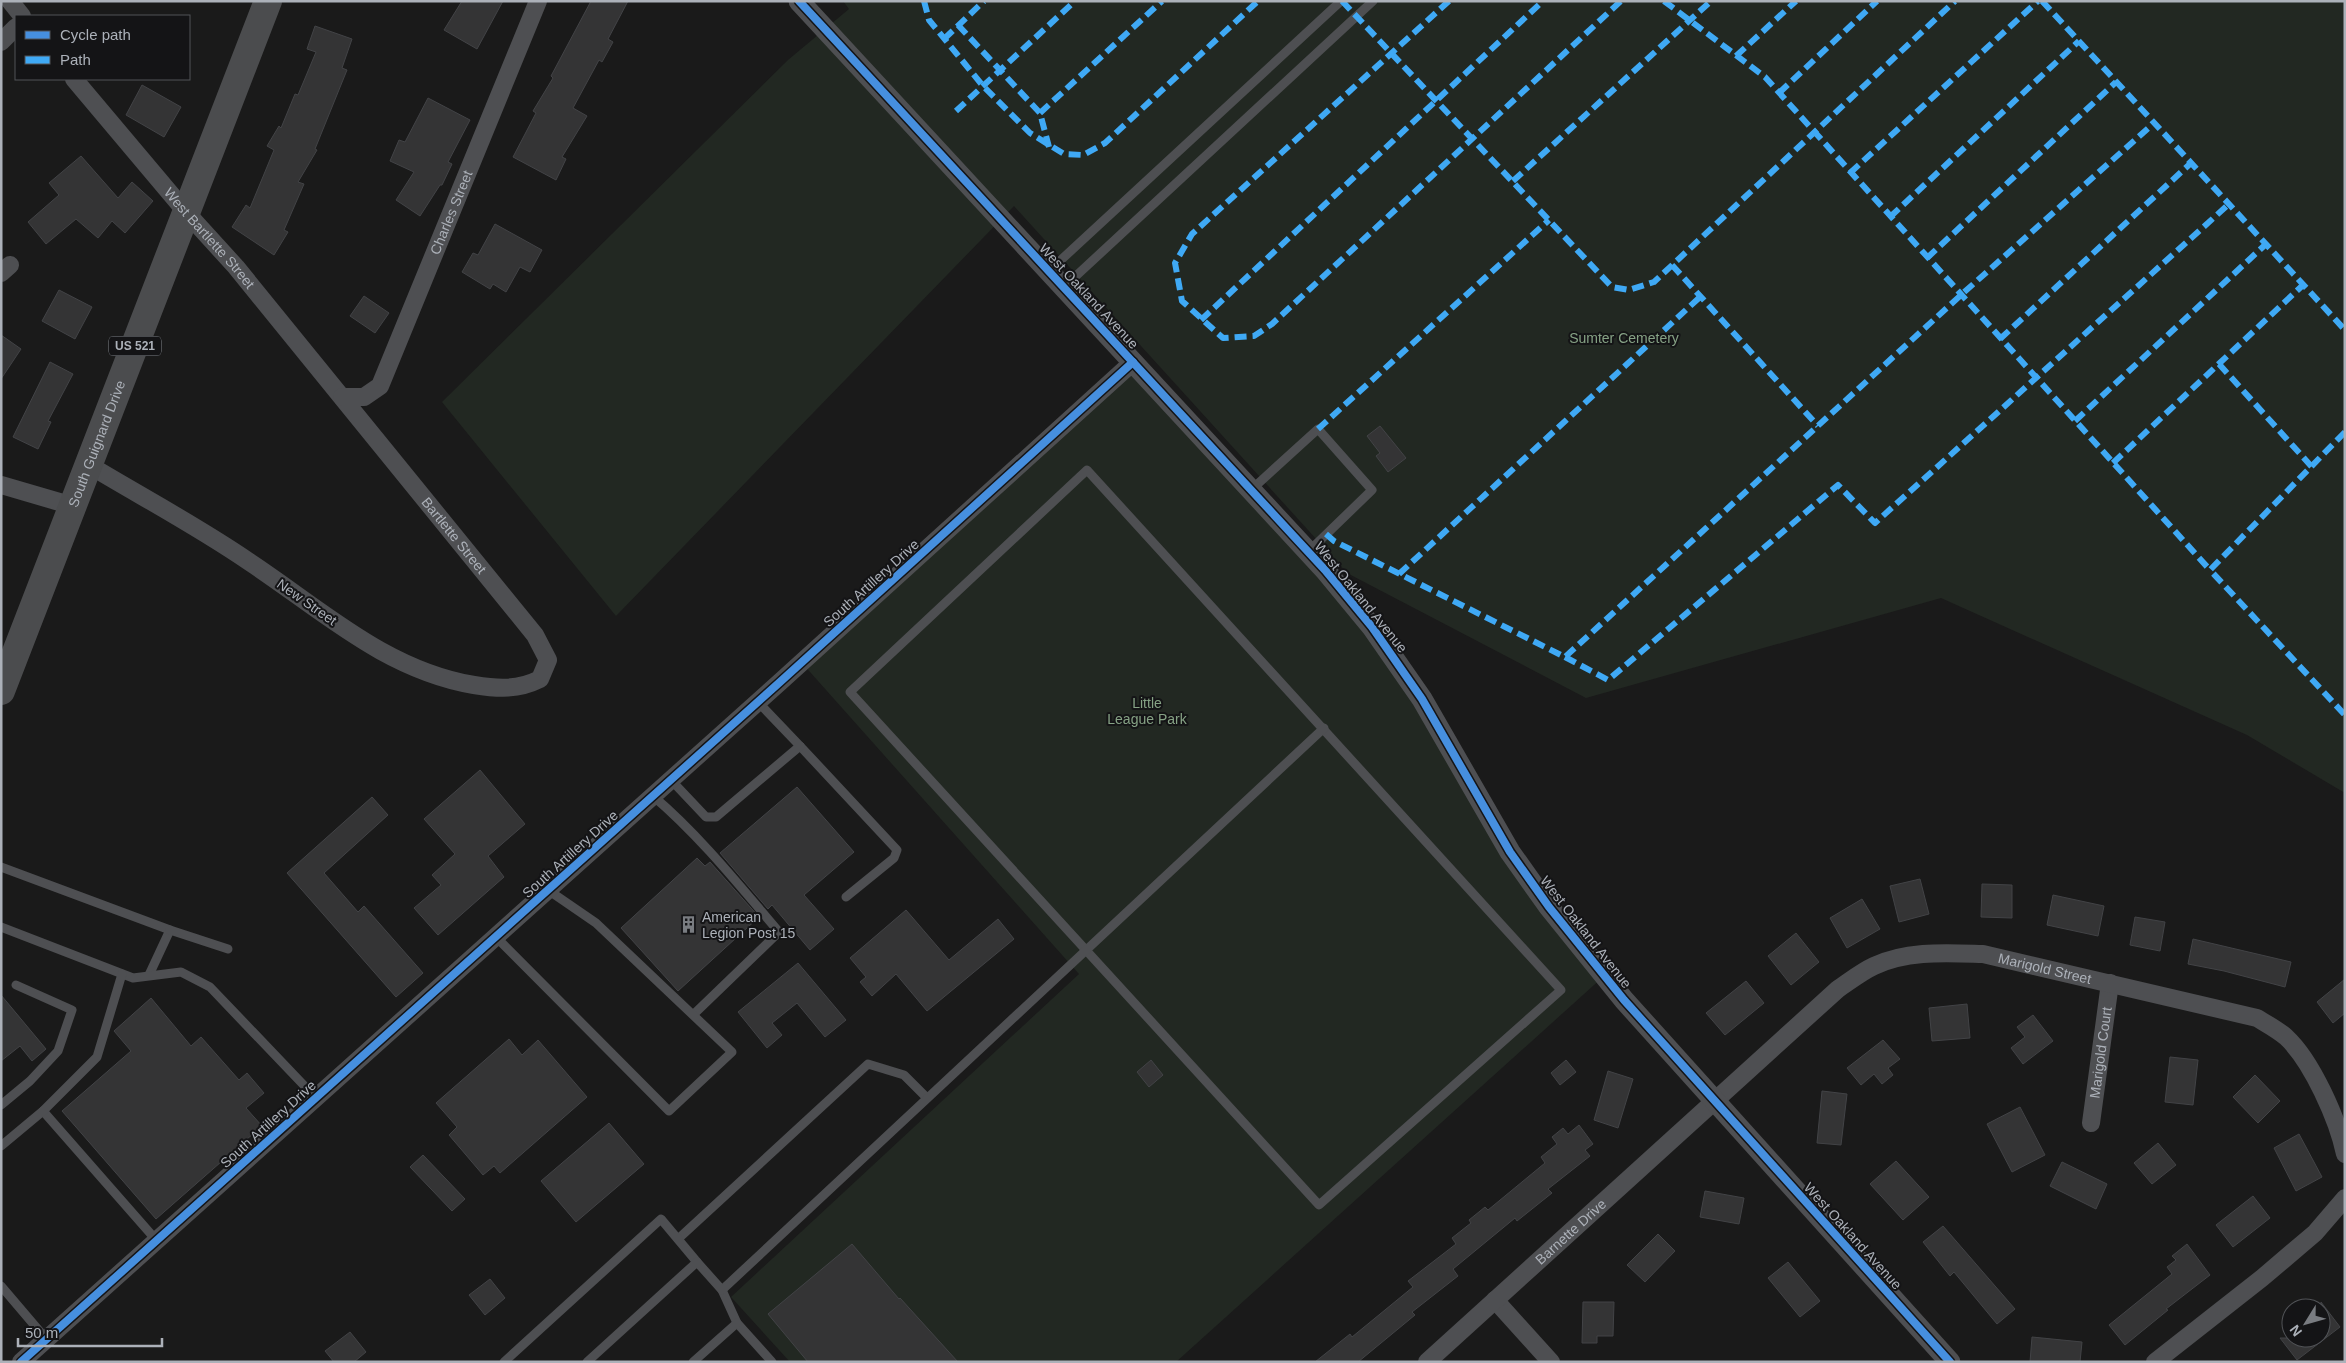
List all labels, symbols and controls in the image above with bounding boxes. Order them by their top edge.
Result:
legend [15,15,190,80]
text: Cycle path [60,26,131,43]
text: Path [60,51,91,68]
street label: Charles Street [427,168,476,257]
street label: West Bartlette Street [161,184,258,292]
street label: West Oakland Avenue [1036,240,1142,352]
park label: Sumter Cemetery [1569,330,1679,346]
road number: US 521 [109,336,161,356]
street label: South Guignard Drive [65,378,128,510]
street label: Bartlette Street [418,494,490,577]
street label: South Artillery Drive [820,536,922,630]
street label: West Oakland Avenue [1311,538,1411,656]
street label: New Street [274,576,340,628]
park label: Little League Park [1107,695,1188,727]
street label: South Artillery Drive [519,807,621,901]
street label: West Oakland Avenue [1537,873,1635,991]
place label: American Legion Post 15 [702,909,796,941]
building icon: American Legion Post 15 [678,915,698,935]
street label: Marigold Street [1997,950,2093,987]
street label: Marigold Court [2086,1006,2115,1099]
street label: South Artillery Drive [217,1077,319,1171]
street label: West Oakland Avenue [1801,1179,1905,1293]
street label: Barnette Drive [1532,1195,1609,1268]
north arrow [2281,1298,2331,1348]
scale bar [18,1316,161,1348]
text: N [2286,1322,2305,1340]
text: 50 m [25,1324,58,1341]

